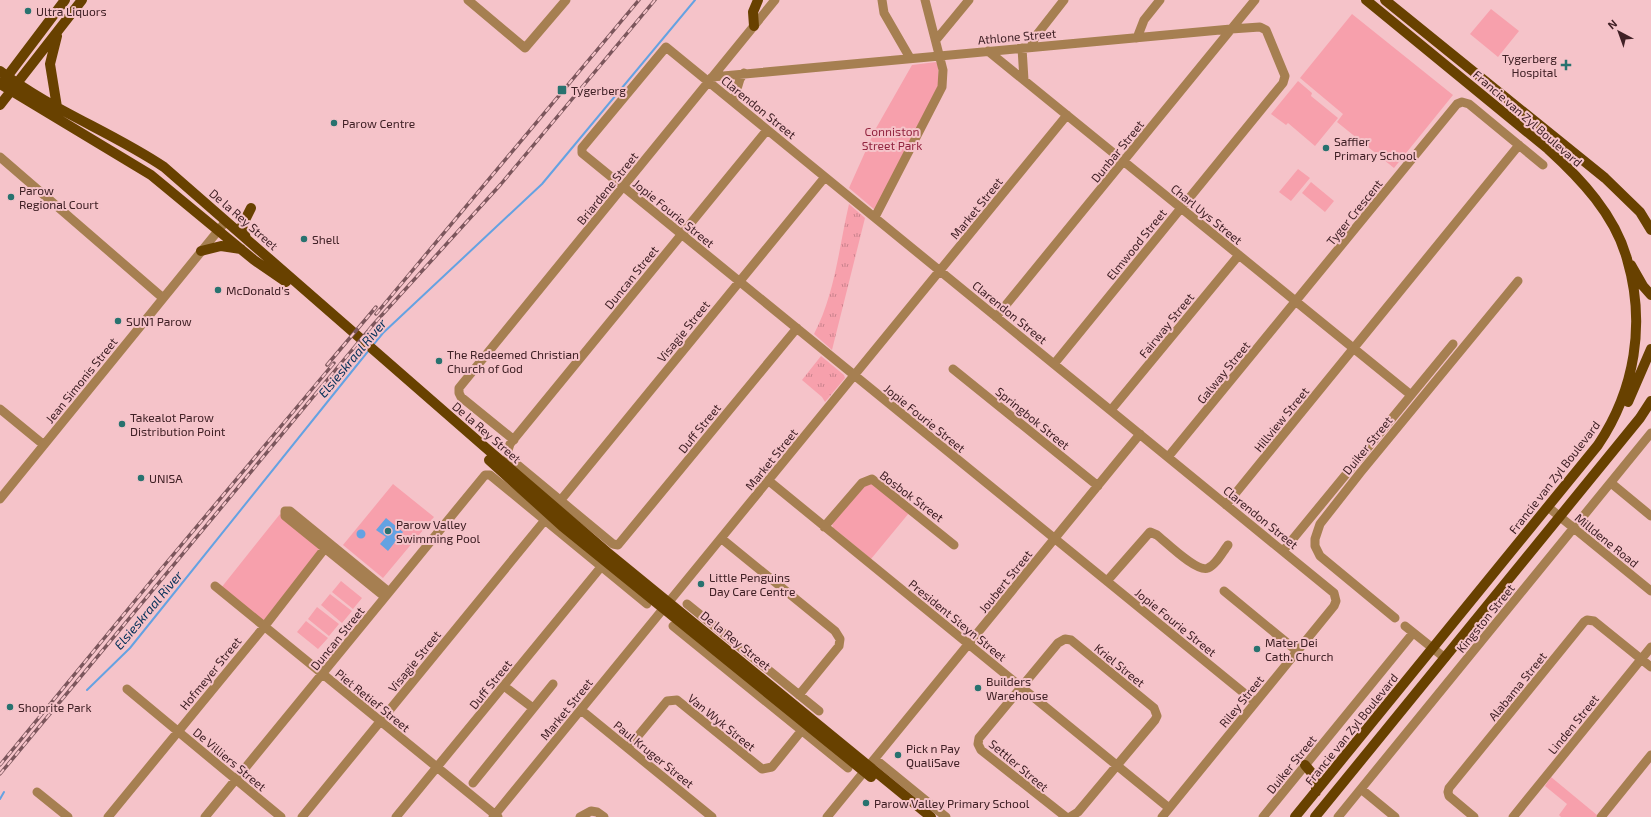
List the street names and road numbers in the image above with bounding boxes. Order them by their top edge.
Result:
street label: Athlone Street [977,26,1057,46]
street label: Francie van Zyl Boulevard [1471,67,1585,169]
street label: Clarendon Street [719,73,799,142]
street label: Dunbar Street [1088,117,1147,185]
street label: Briardene Street [573,149,641,227]
street label: Market Street [947,174,1005,242]
street label: Jopie Fourie Street [631,176,718,250]
street label: Tyger Crescent [1323,176,1385,248]
street label: Charl Uys Street [1169,181,1246,247]
street label: De la Rey Street [207,186,281,253]
street label: Elmwood Street [1103,205,1169,282]
street label: Duncan Street [601,242,661,311]
street label: Clarendon Street [970,278,1050,347]
street label: Fairway Street [1136,290,1197,360]
street label: Visagie Street [654,297,712,365]
street label: Jean Simonis Street [42,334,120,426]
street label: Galway Street [1194,338,1253,406]
street label: Jopie Fourie Street [882,381,969,455]
street label: Hillview Street [1251,383,1312,454]
street label: Springbok Street [993,384,1073,452]
street label: De la Rey Street [450,399,524,466]
street label: Duff Street [675,400,723,455]
street label: Duiker Street [1339,413,1395,477]
street label: Francie van Zyl Boulevard [1506,418,1602,536]
street label: Market Street [742,425,800,493]
street label: Bosbok Street [877,468,947,525]
street label: Clarendon Street [1221,483,1301,552]
street label: Milldene Road [1572,510,1642,570]
street label: Joubert Street [976,547,1035,615]
street label: President Steyn Street [906,576,1010,664]
street label: Kingston Street [1453,581,1517,655]
street label: Jopie Fourie Street [1133,585,1220,659]
street label: Duncan Street [307,603,367,672]
street label: De la Rey Street [698,608,774,673]
street label: Visagie Street [385,627,443,695]
street label: Hofmeyer Street [176,633,244,712]
street label: Kriel Street [1092,640,1148,690]
street label: Alabama Street [1485,649,1549,723]
street label: Duff Street [466,656,514,711]
street label: Piet Retief Street [333,666,413,735]
street label: Francie van Zyl Boulevard [1302,670,1400,788]
street label: Riley Street [1216,672,1266,730]
street label: Market Street [537,675,595,743]
street label: Van Wyk Street [685,691,759,754]
street label: Linden Street [1545,691,1601,757]
street label: Paul Kruger Street [611,717,697,791]
street label: De Villiers Street [191,725,270,794]
street label: Duiker Street [1263,732,1319,796]
street label: Settler Street [987,736,1052,794]

